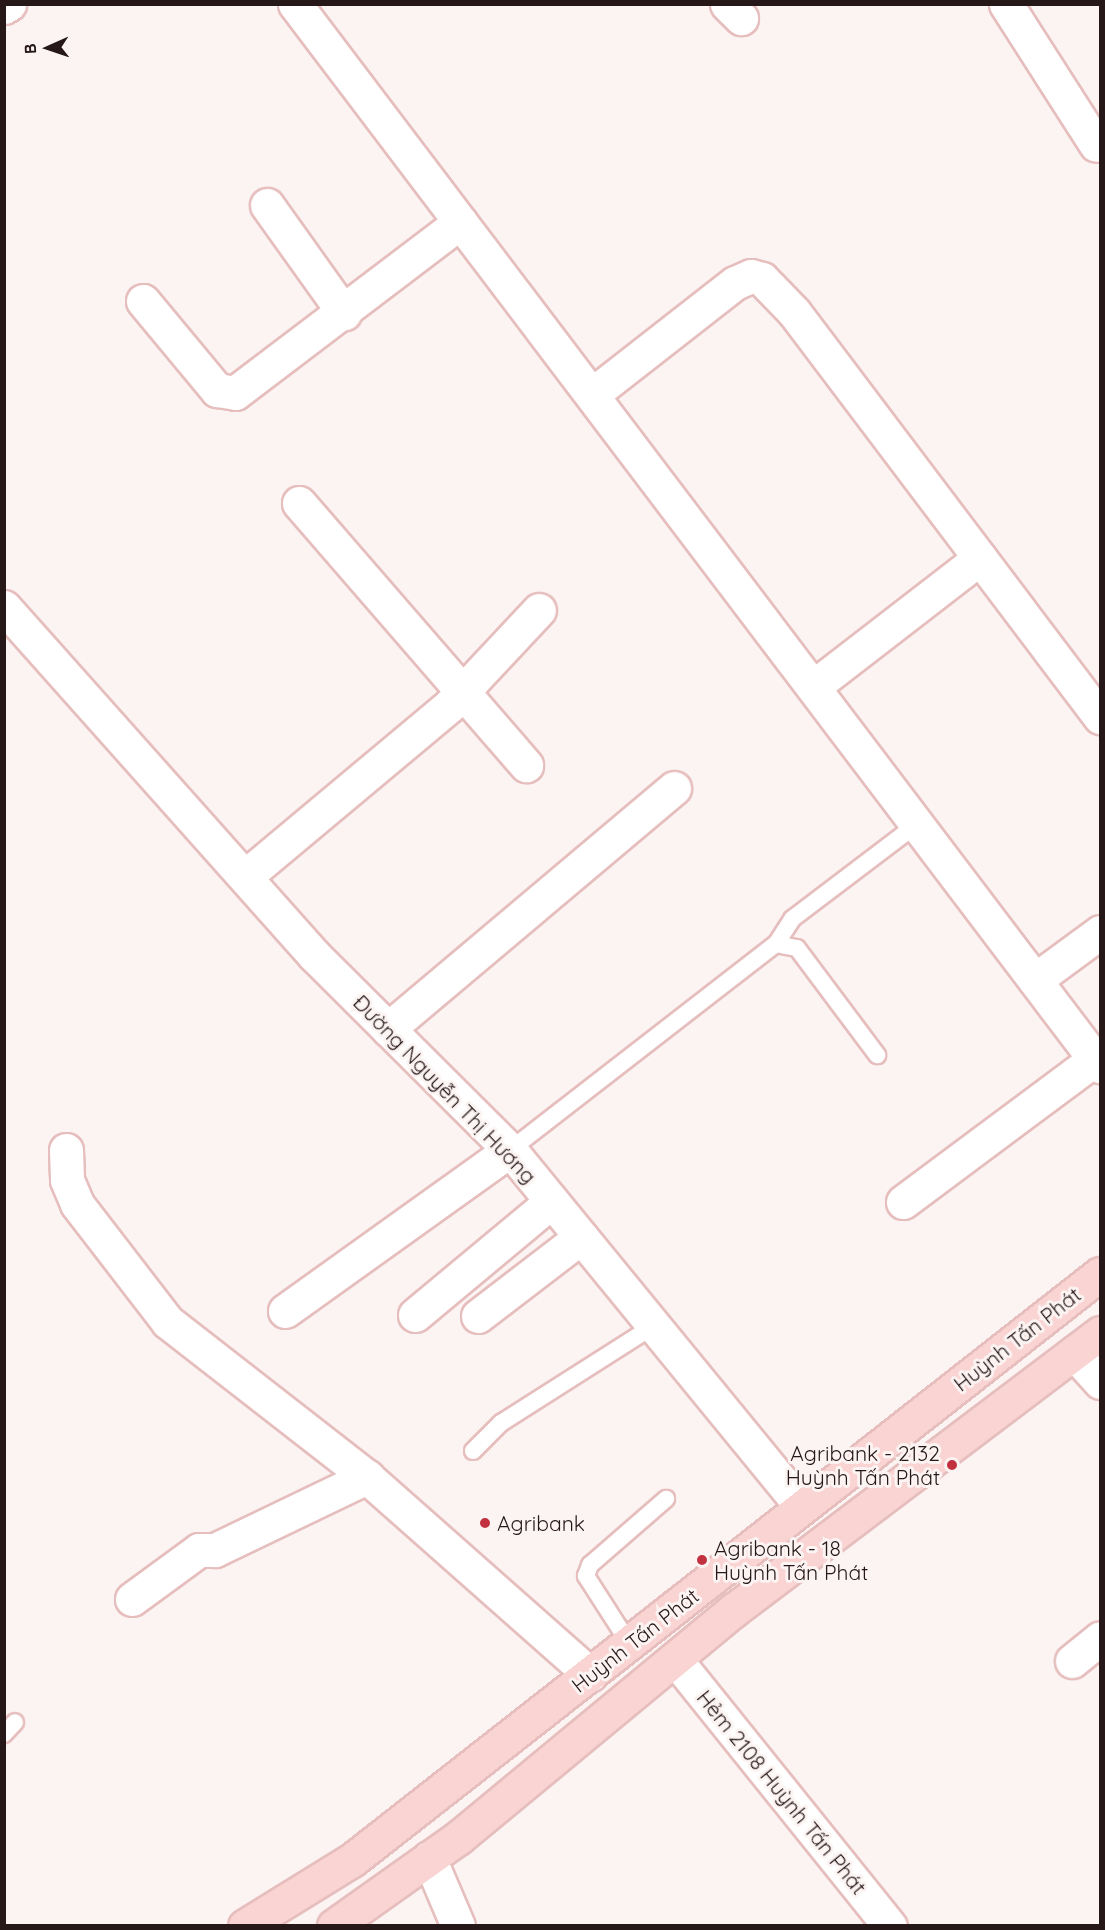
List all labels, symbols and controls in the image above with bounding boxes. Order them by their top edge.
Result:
north arrow [18,18,78,78]
text: B [20,43,40,55]
street label: Đường Nguyễn Thị Hương [348,990,542,1188]
street label: Huỳnh Tấn Phát [948,1282,1086,1396]
place label: Agribank - 2132 Huỳnh Tấn Phát [786,1440,940,1490]
marker: Agribank - 2132 Huỳnh Tấn Phát [945,1458,959,1472]
place label: Agribank [497,1510,585,1536]
marker: Agribank [478,1516,492,1530]
place label: Agribank - 18 Huỳnh Tấn Phát [714,1535,868,1585]
marker: Agribank - 18 Huỳnh Tấn Phát [695,1553,709,1567]
street label: Huỳnh Tấn Phát [566,1583,704,1697]
street label: Hẻm 2108 Huỳnh Tấn Phát [692,1685,872,1899]

